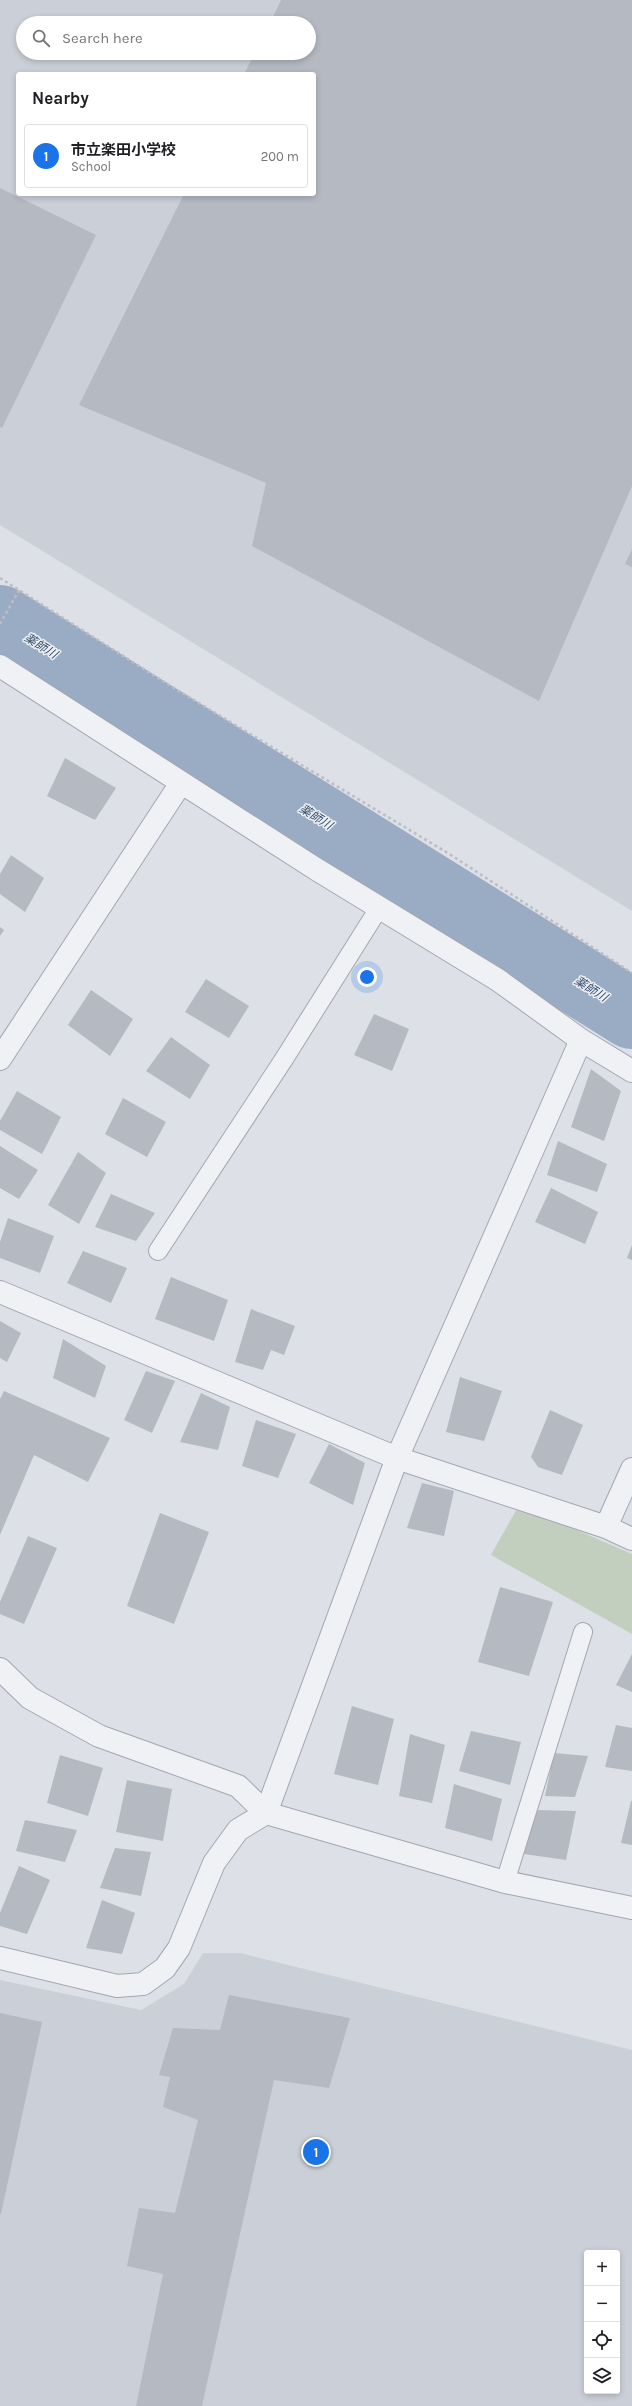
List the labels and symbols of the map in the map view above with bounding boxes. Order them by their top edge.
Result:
water label: 薬師川 [22,631,62,663]
water label: 薬師川 [297,802,337,834]
your location [357,967,377,987]
water label: 薬師川 [572,974,612,1006]
pin: 1 [303,2137,329,2167]

